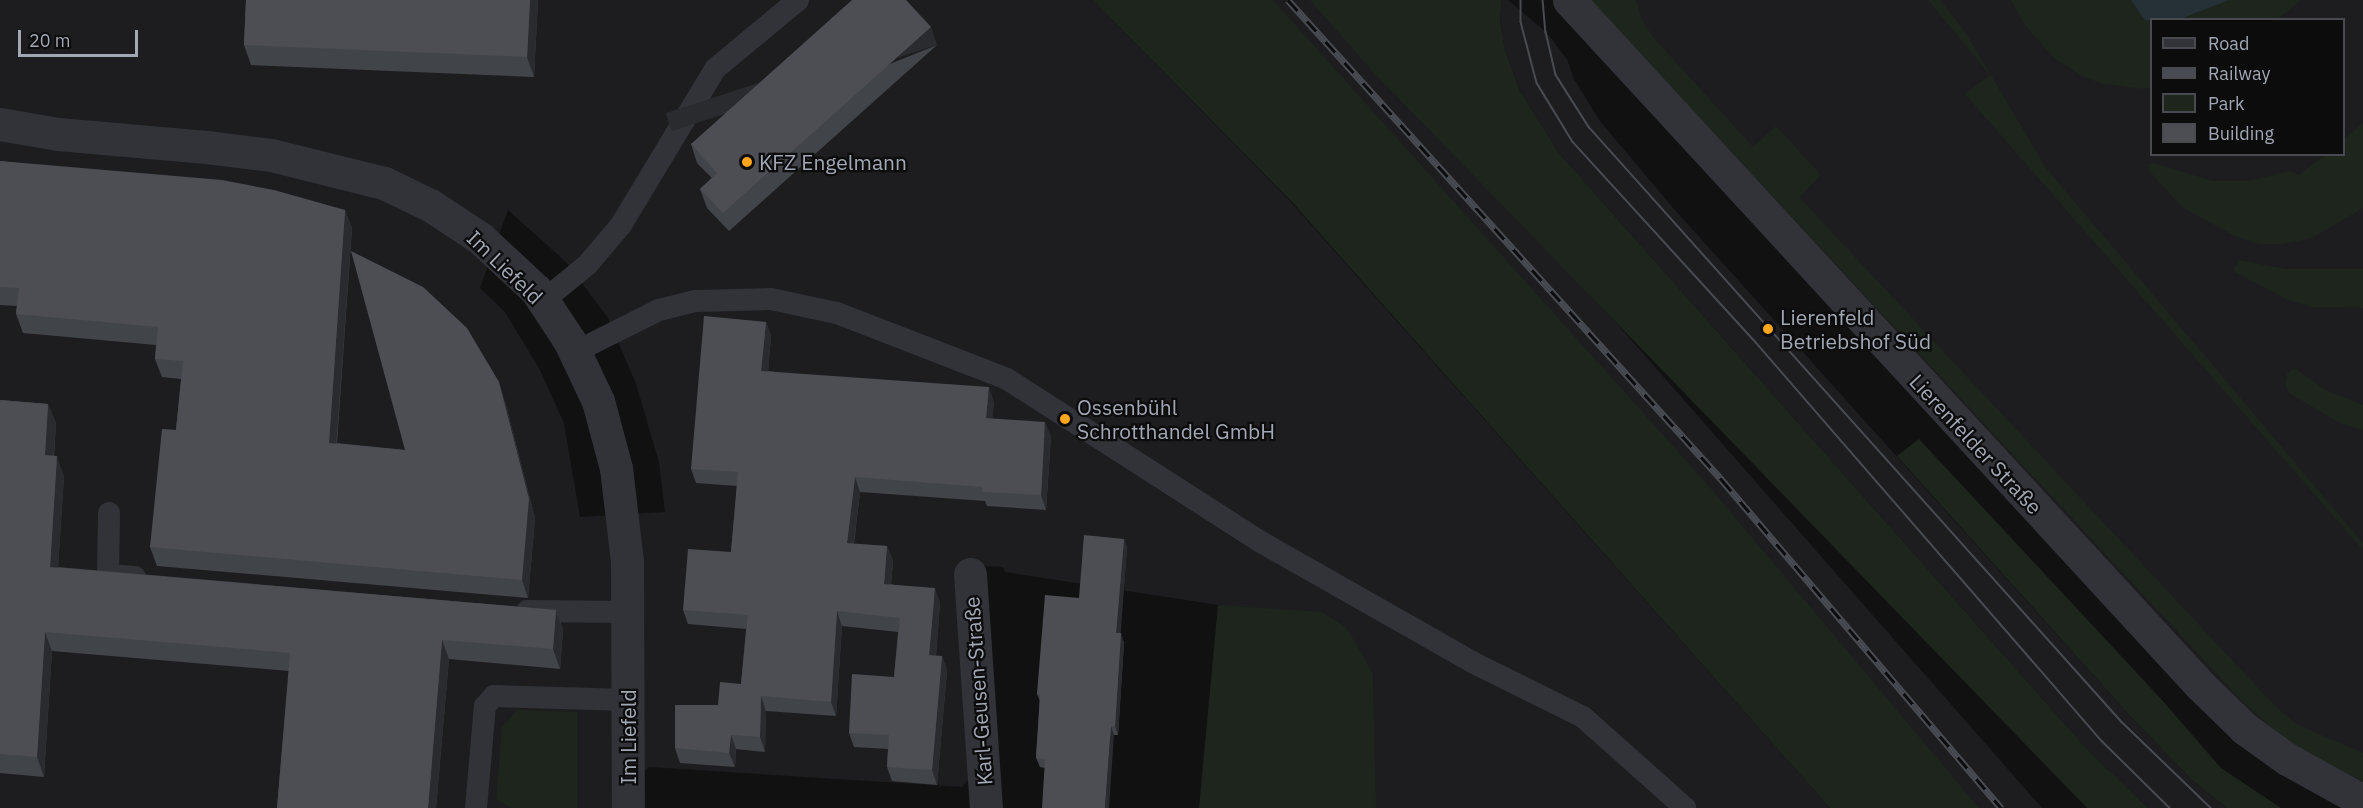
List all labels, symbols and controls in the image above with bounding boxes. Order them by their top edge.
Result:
scale bar [21,18,141,56]
legend [2150,18,2345,156]
text: 20 m [29,29,71,52]
text: Road [2208,32,2249,55]
text: Railway [2208,62,2270,85]
text: Park [2208,92,2244,115]
text: Building [2208,122,2274,145]
place label: KFZ Engelmann [759,149,907,175]
marker: KFZ Engelmann [740,155,754,169]
street label: Im Liefeld [462,225,548,309]
place label: Lierenfeld Betriebshof Süd [1780,304,1931,354]
marker: Lierenfeld Betriebshof Süd [1761,322,1775,336]
street label: Lierenfelder Straße [1905,369,2047,519]
place label: Ossenbühl Schrotthandel GmbH [1077,394,1275,444]
marker: Ossenbühl Schrotthandel GmbH [1058,412,1072,426]
street label: Karl-Geusen-Straße [959,596,997,786]
street label: Im Liefeld [615,689,641,785]

